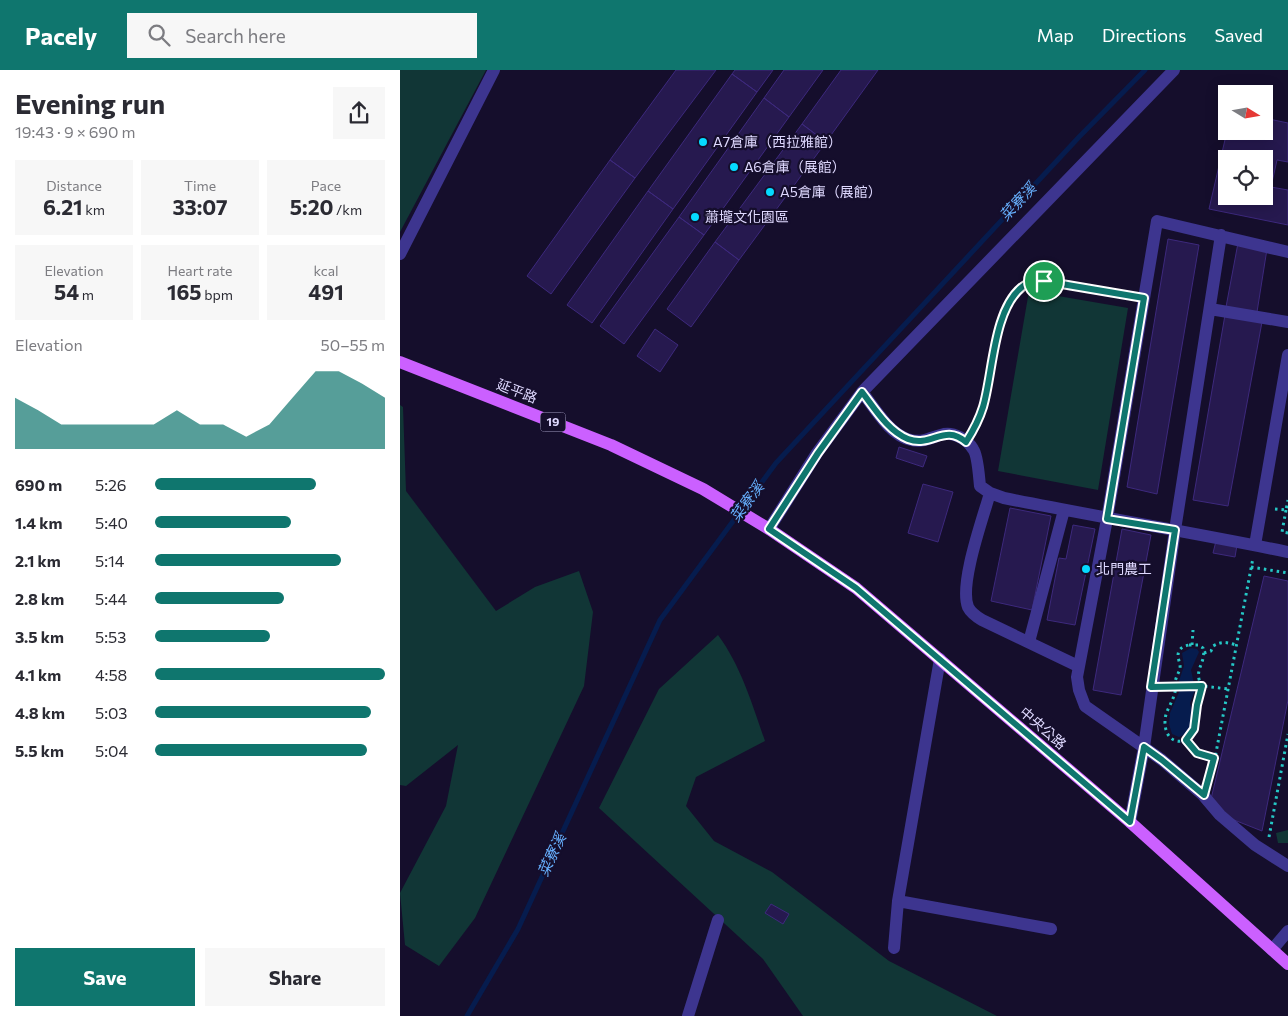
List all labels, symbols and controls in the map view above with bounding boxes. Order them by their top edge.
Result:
search box [127,13,477,58]
text: Pacely [25,21,97,50]
icon: search [145,21,173,49]
text: Search here [185,24,286,47]
text: Map [1037,24,1074,46]
text: Directions [1102,24,1186,46]
text: Saved [1214,24,1263,46]
north arrow [1218,85,1272,140]
map controls [1218,85,1273,205]
text: Evening run [15,86,165,120]
button: share [333,87,385,139]
text: 19:43 · 9 × 690 m [15,122,136,141]
place label: A7倉庫（西拉雅館） [713,133,842,150]
marker: A7倉庫（西拉雅館） [697,136,709,148]
button: locate [1218,150,1273,205]
place label: A6倉庫（展館） [744,158,846,175]
marker: A6倉庫（展館） [728,161,740,173]
text: Distance [46,177,102,194]
text: Time [184,177,216,194]
text: Pace [311,177,341,194]
water label: 菜寮溪 [995,177,1041,224]
place label: A5倉庫（展館） [780,183,882,200]
marker: A5倉庫（展館） [764,186,776,198]
text: 6.21 [43,194,83,219]
text: 33:07 [172,194,228,219]
text: 5:20 [290,194,333,219]
text: km [83,201,105,218]
text: /km [333,201,362,218]
place label: 蕭壠文化園區 [705,208,789,225]
marker: 蕭壠文化園區 [689,211,701,223]
pin [1023,260,1065,302]
text: Elevation [44,262,104,279]
text: Heart rate [167,262,233,279]
text: kcal [313,262,339,279]
icon: arrive [1030,267,1058,295]
text: 54 [54,279,79,304]
text: 165 [167,279,202,304]
text: 491 [308,279,344,304]
text: m [79,286,94,303]
text: bpm [202,286,233,303]
text: Elevation [15,335,83,354]
text: 50–55 m [321,335,385,354]
street label: 延平路 [495,375,540,406]
road number: 19 [540,412,566,432]
text: 690 m [15,475,62,494]
text: 5:26 [95,475,127,494]
water label: 菜寮溪 [725,476,768,525]
text: 1.4 km [15,513,62,532]
text: 5:40 [95,513,128,532]
text: 2.1 km [15,551,61,570]
text: 5:14 [95,551,124,570]
place label: 北門農工 [1096,560,1152,577]
marker: 北門農工 [1080,563,1092,575]
text: 2.8 km [15,589,64,608]
text: 5:44 [95,589,127,608]
text: 3.5 km [15,627,64,646]
text: 5:53 [95,627,126,646]
text: 4.1 km [15,665,61,684]
text: 4:58 [95,665,127,684]
text: 4.8 km [15,703,65,722]
text: 5:03 [95,703,128,722]
street label: 中央公路 [1017,703,1070,752]
text: 5.5 km [15,741,64,760]
text: 5:04 [95,741,128,760]
water label: 菜寮溪 [533,829,570,879]
button: Save [15,948,195,1006]
button: Share [205,948,385,1006]

